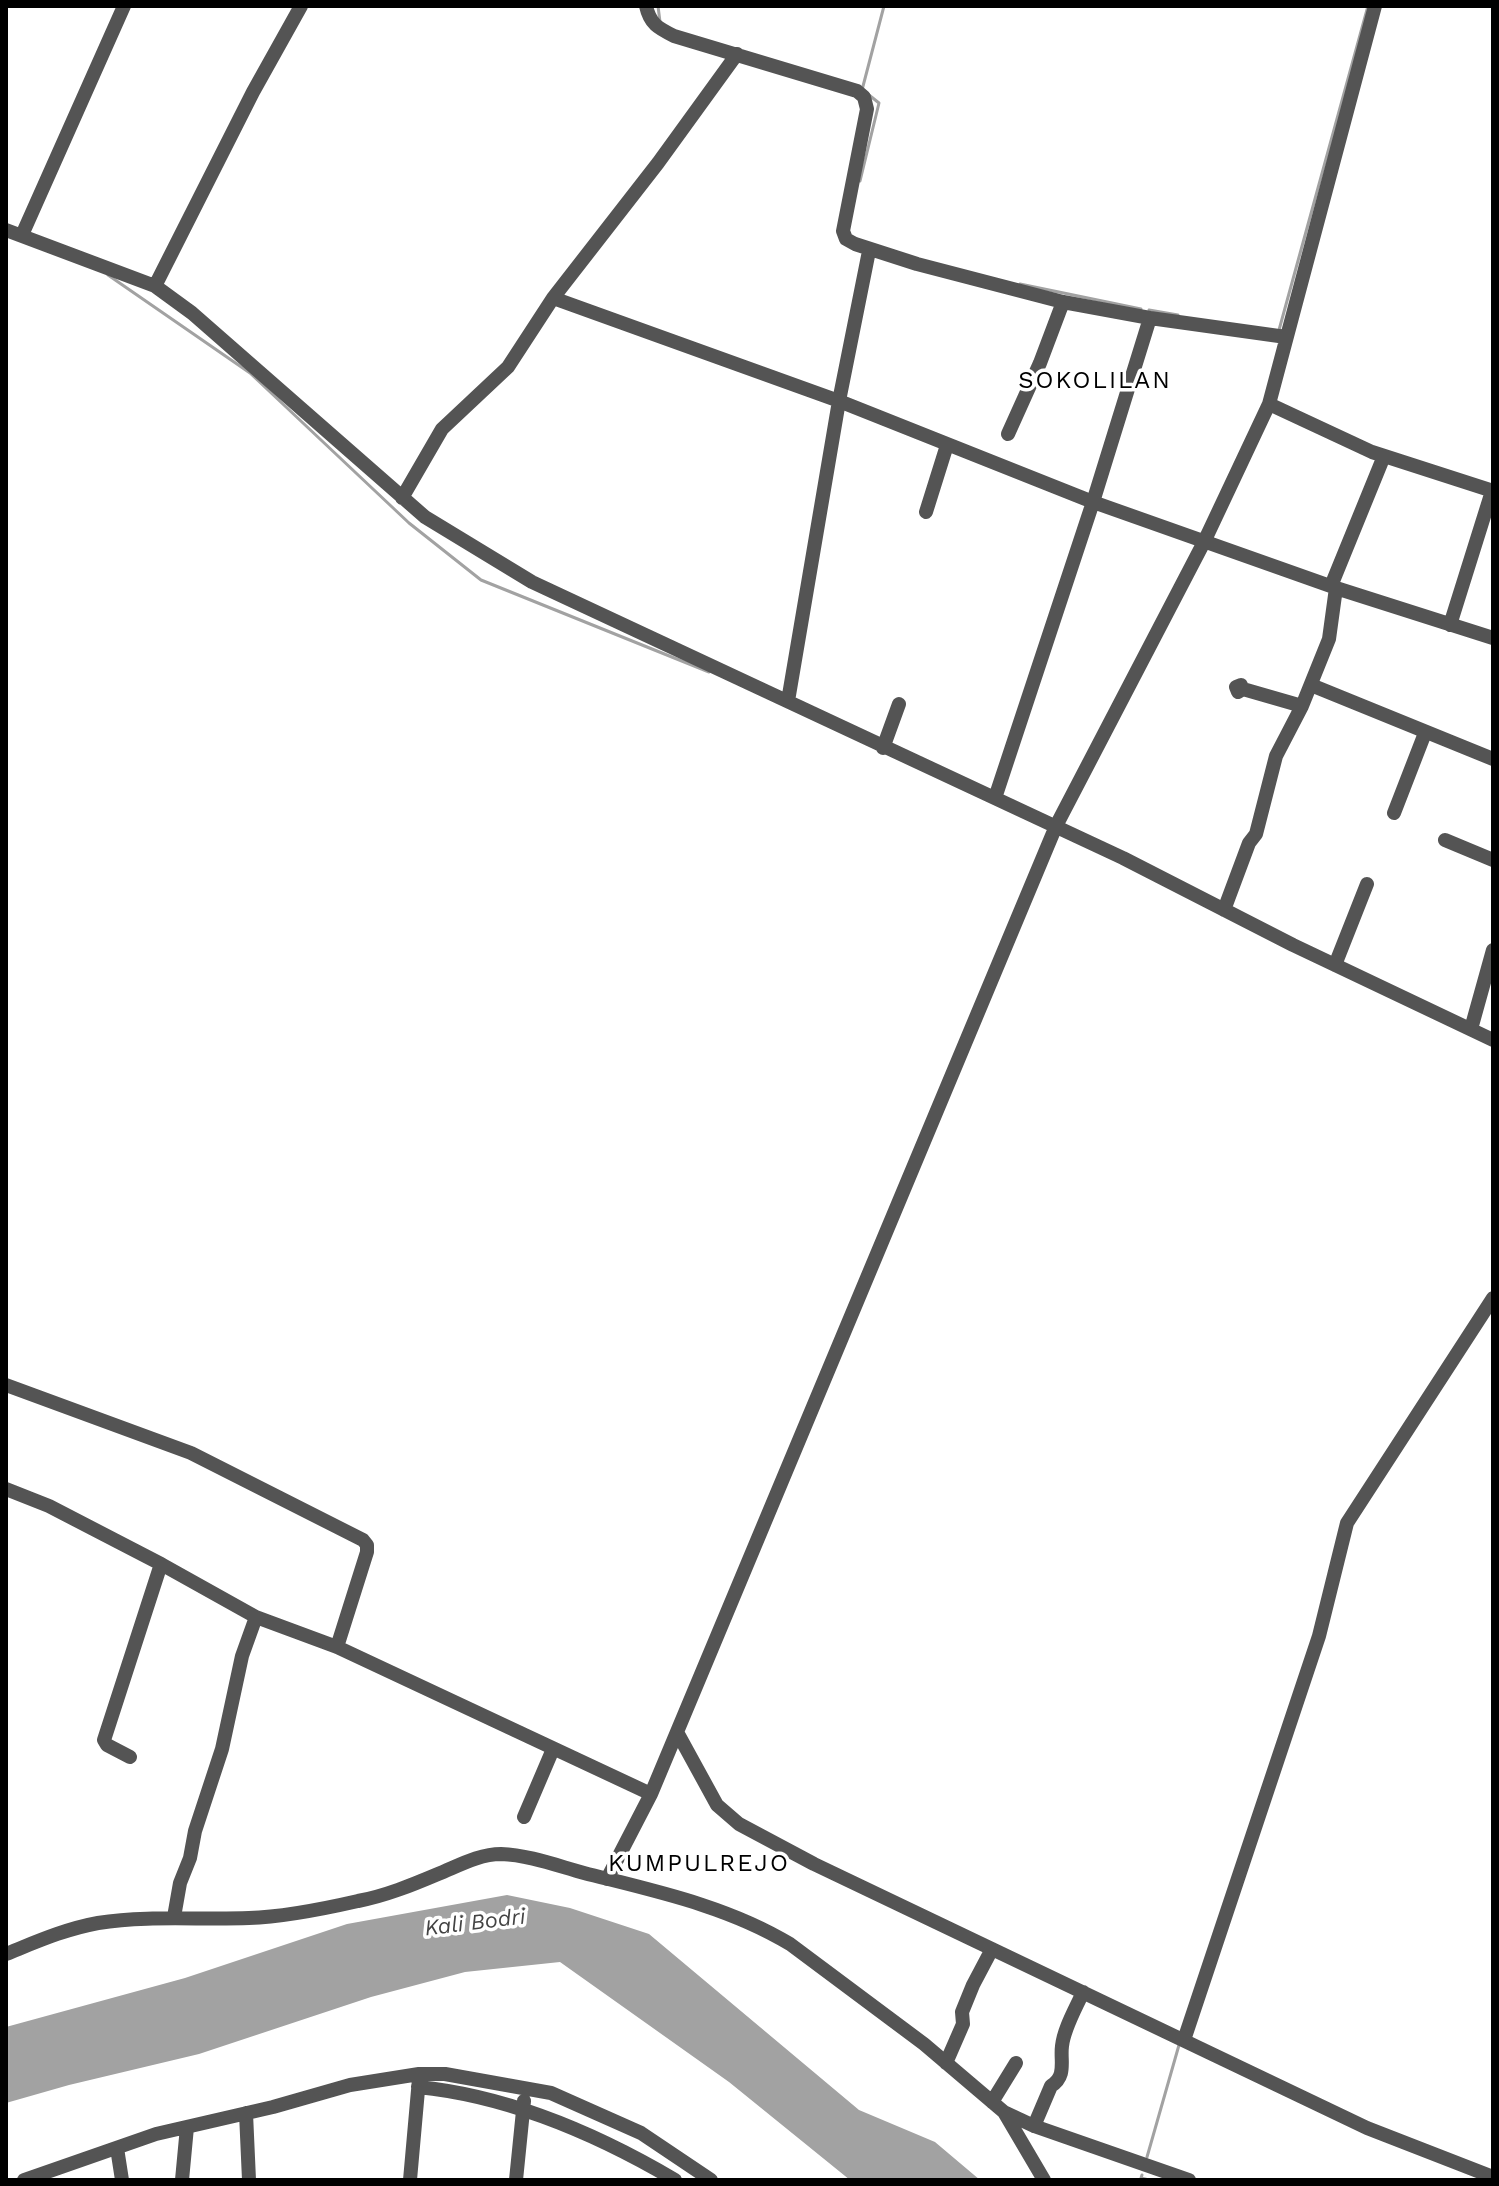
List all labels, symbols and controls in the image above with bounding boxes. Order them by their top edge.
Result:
district label: SOKOLILAN [1018,367,1172,395]
district label: KUMPULREJO [608,1850,790,1878]
water label: Kali Bodri [423,1904,527,1942]

